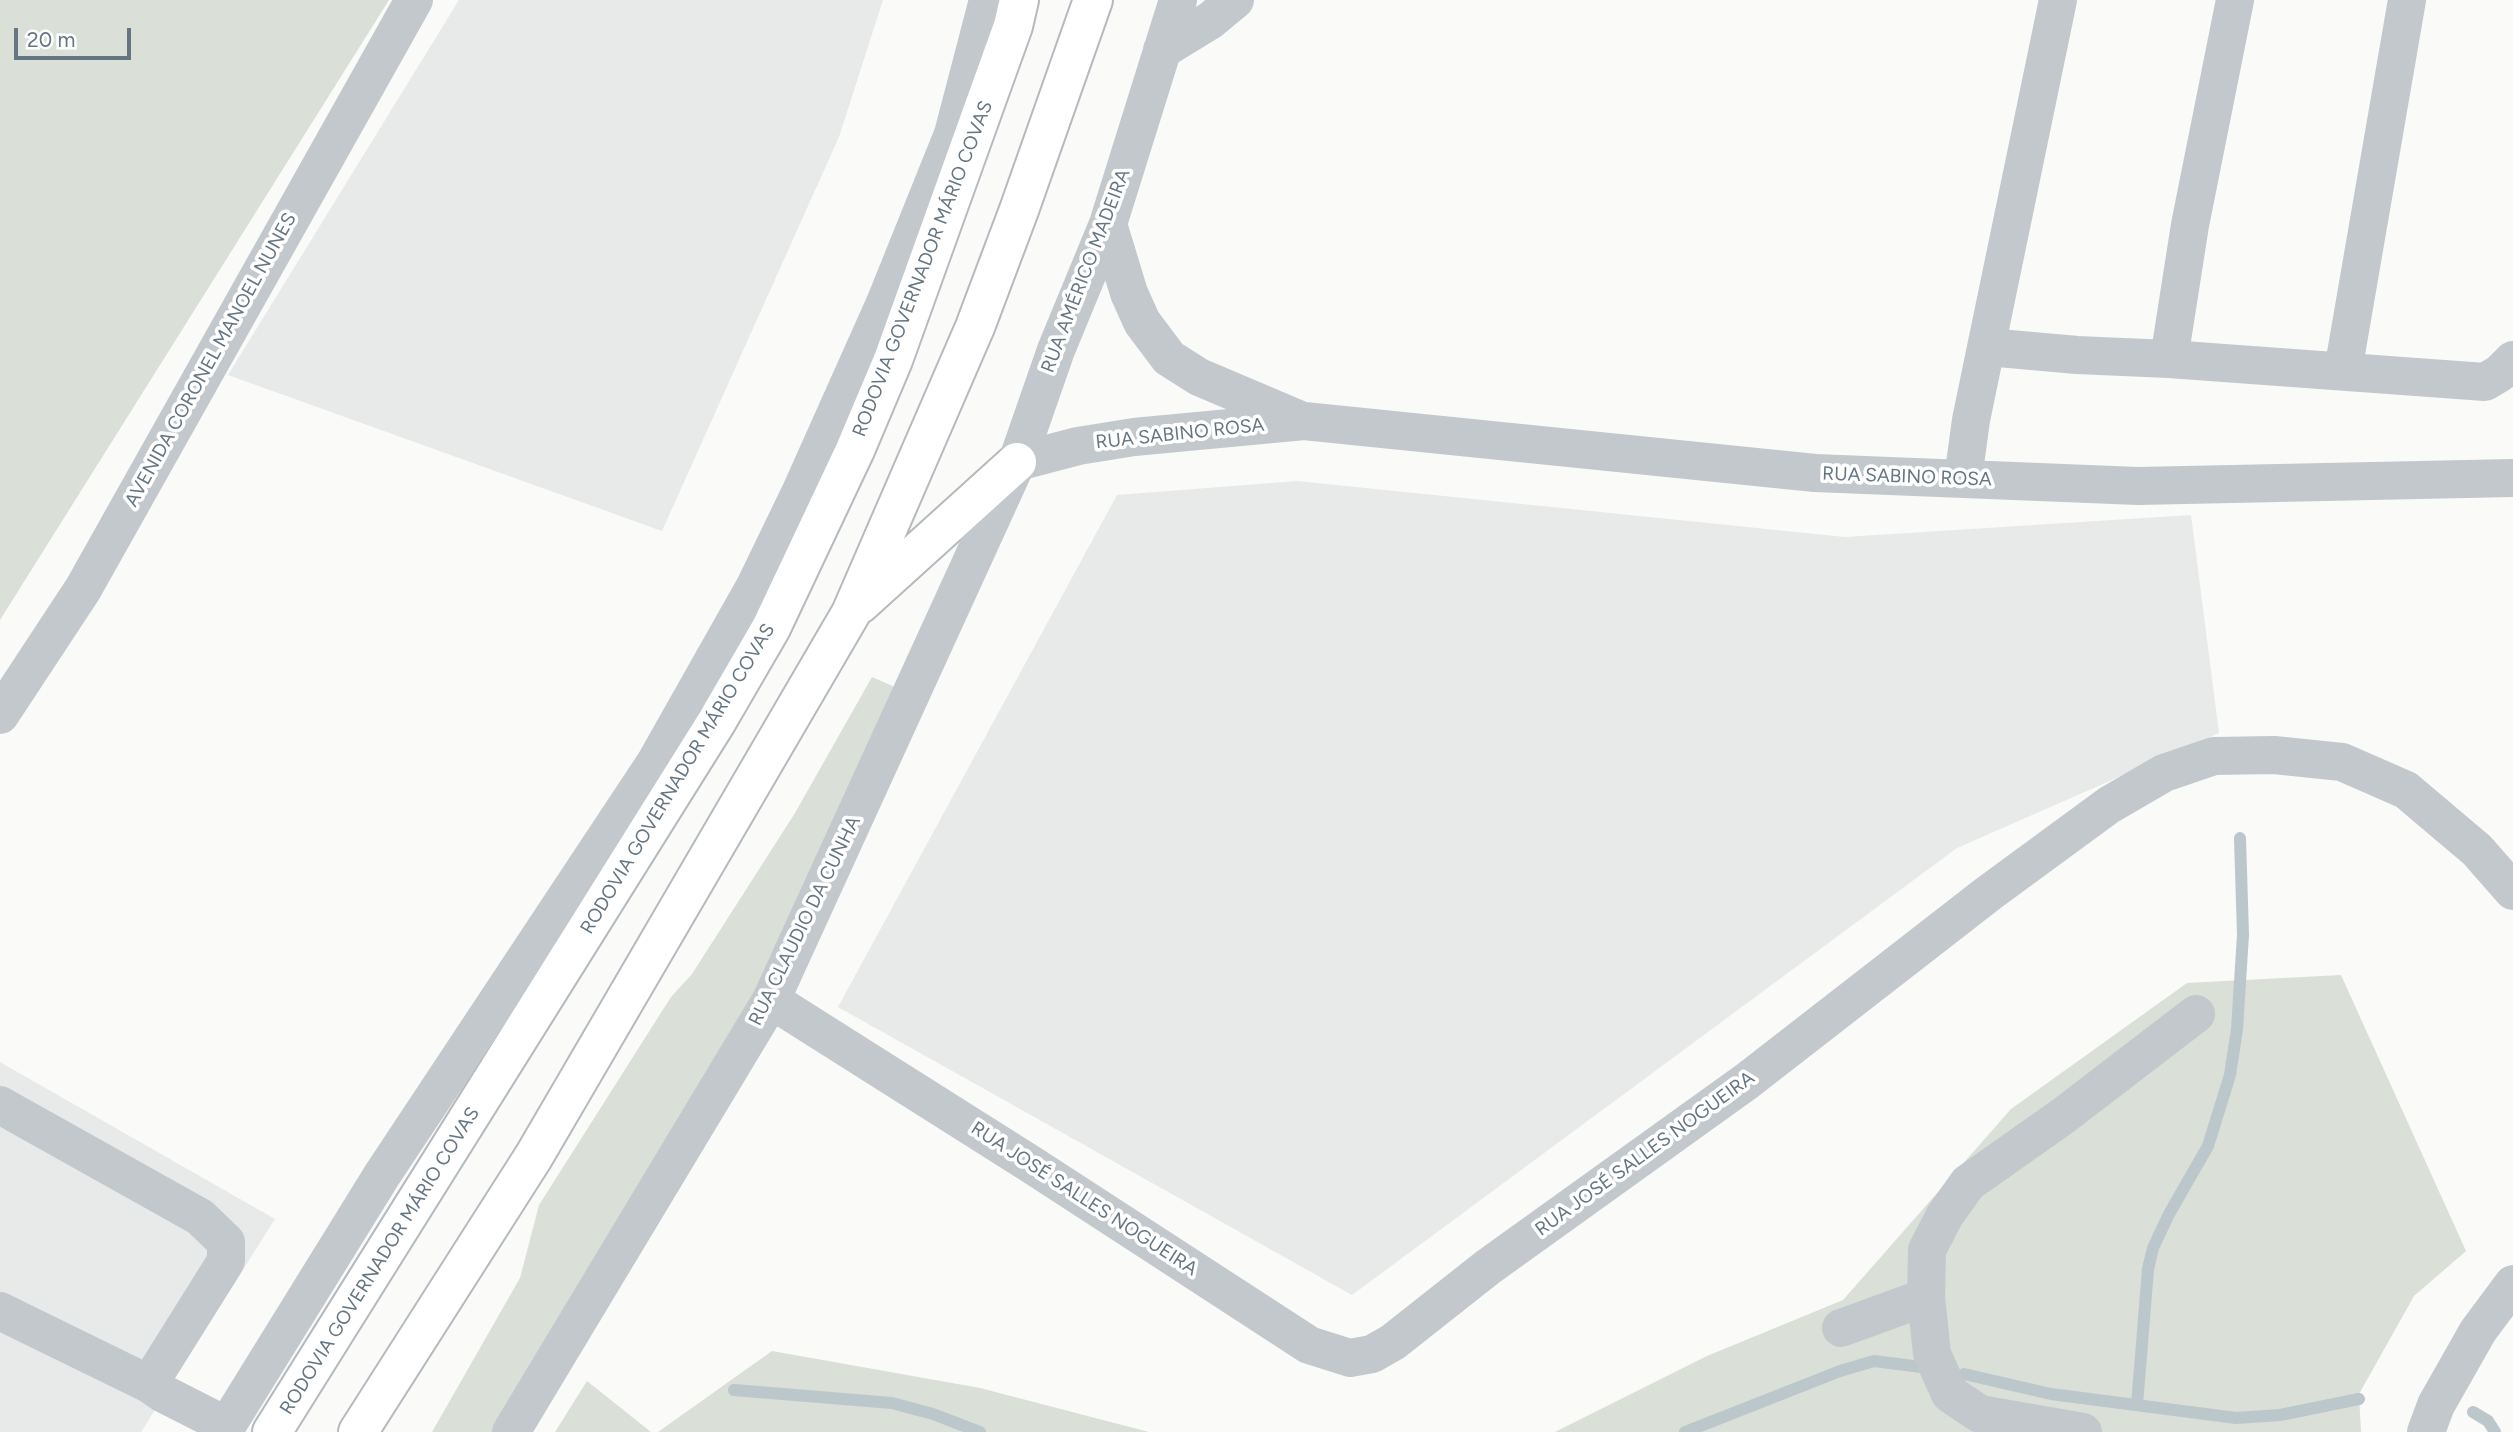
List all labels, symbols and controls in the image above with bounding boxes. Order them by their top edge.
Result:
scale bar [18,14,135,58]
text: 20 m [27,27,75,52]
street label: RODOVIA GOVERNADOR MÁRIO COVAS [848,98,998,440]
street label: RUA AMÉRICO MADEIRA [1037,166,1135,376]
street label: AVENIDA CORONEL MANOEL NUNES [120,209,302,511]
street label: RUA SABINO ROSA [1095,414,1265,454]
street label: RUA SABINO ROSA [1822,463,1992,491]
street label: RODOVIA GOVERNADOR MÁRIO COVAS [576,620,780,938]
street label: RUA CLAUDIO DA CUNHA [744,813,866,1029]
street label: RUA JOSÉ SALLES NOGUEIRA [1531,1067,1759,1241]
street label: RODOVIA GOVERNADOR MÁRIO COVAS [275,1103,485,1419]
street label: RUA JOSÉ SALLES NOGUEIRA [966,1117,1202,1281]

